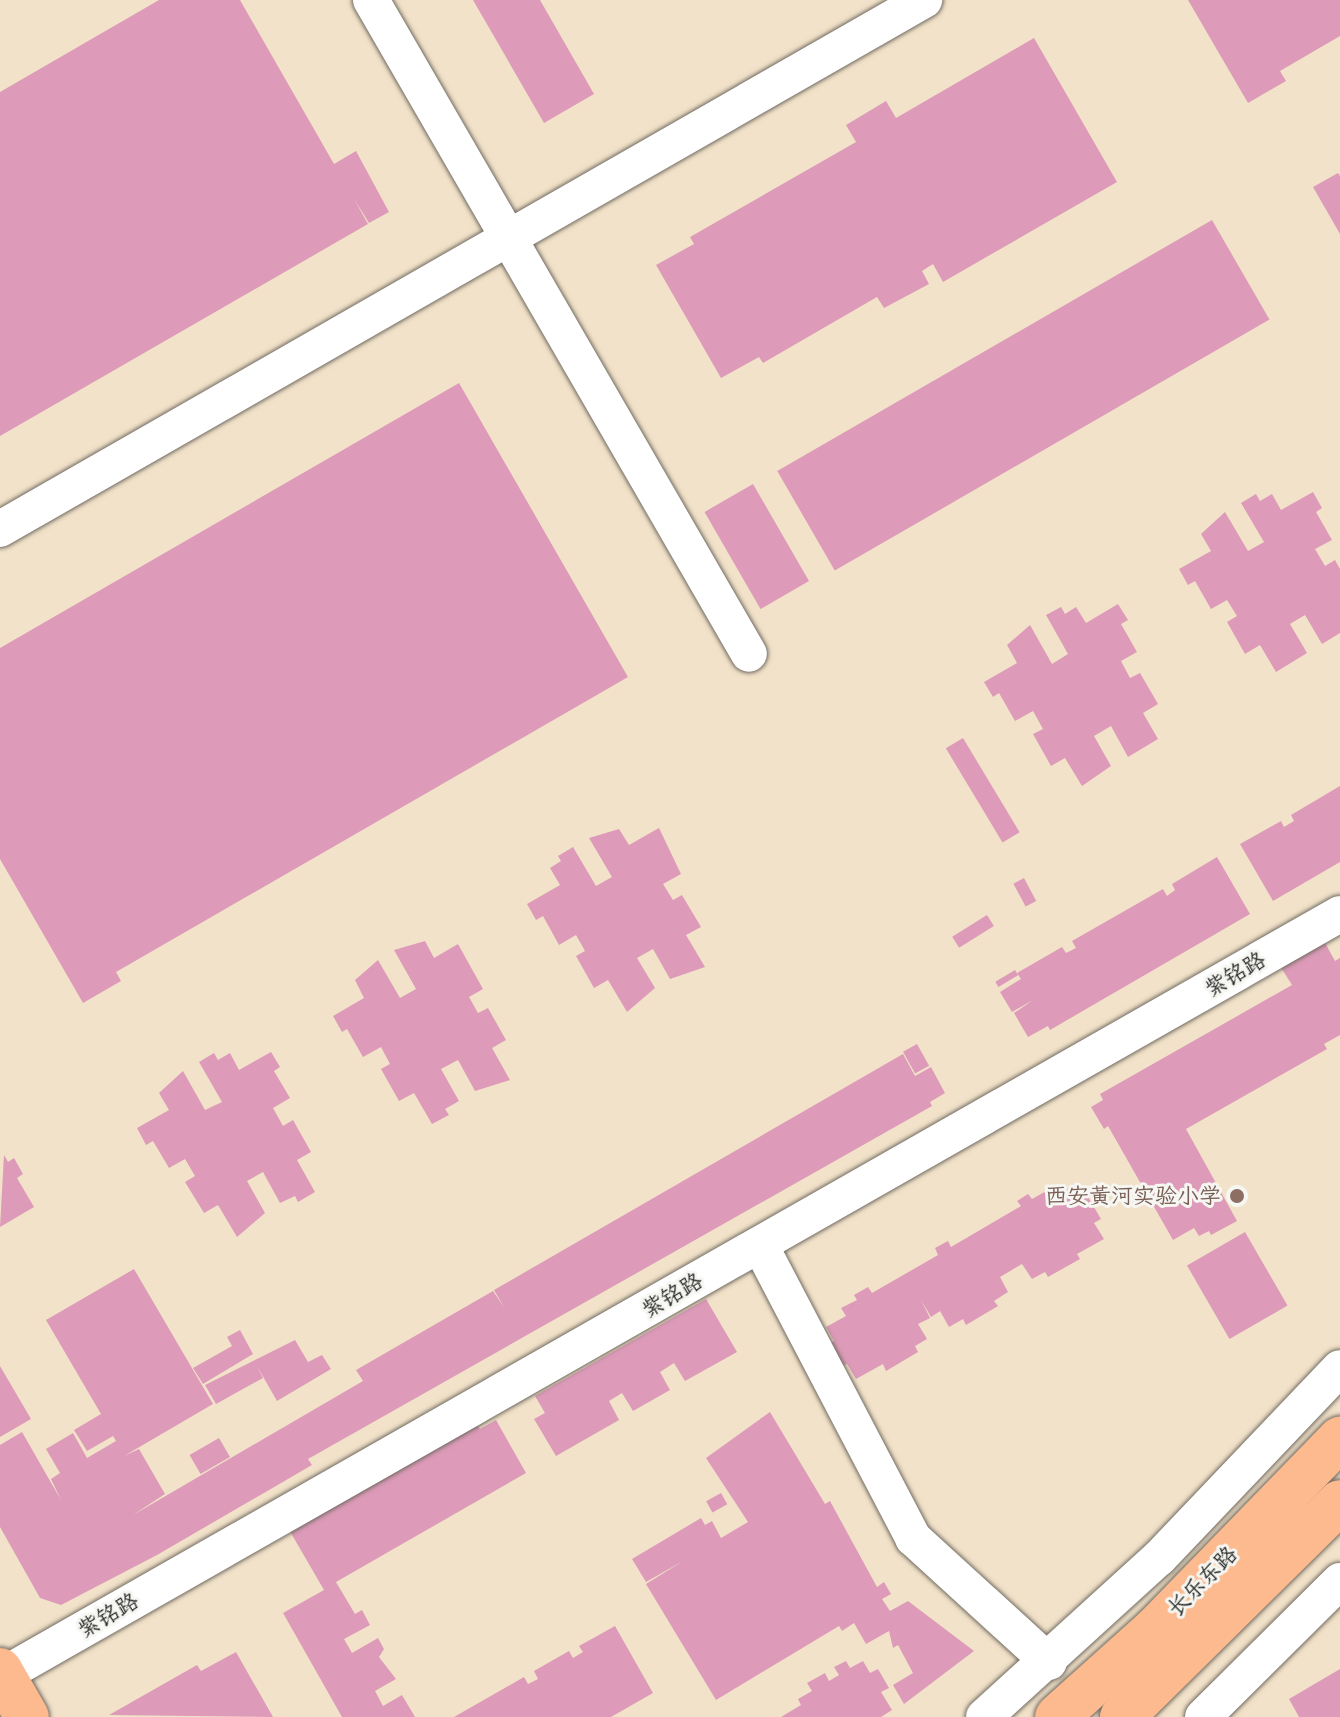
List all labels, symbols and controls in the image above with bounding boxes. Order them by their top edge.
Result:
street label: 紫铭路 [1200,946,1270,1002]
place label: 西安黄河实验小学 [1045,1183,1221,1209]
marker: 西安黄河实验小学 [1228,1187,1246,1205]
street label: 紫铭路 [637,1267,707,1323]
street label: 长乐东路 [1162,1541,1242,1621]
street label: 紫铭路 [73,1587,143,1643]

